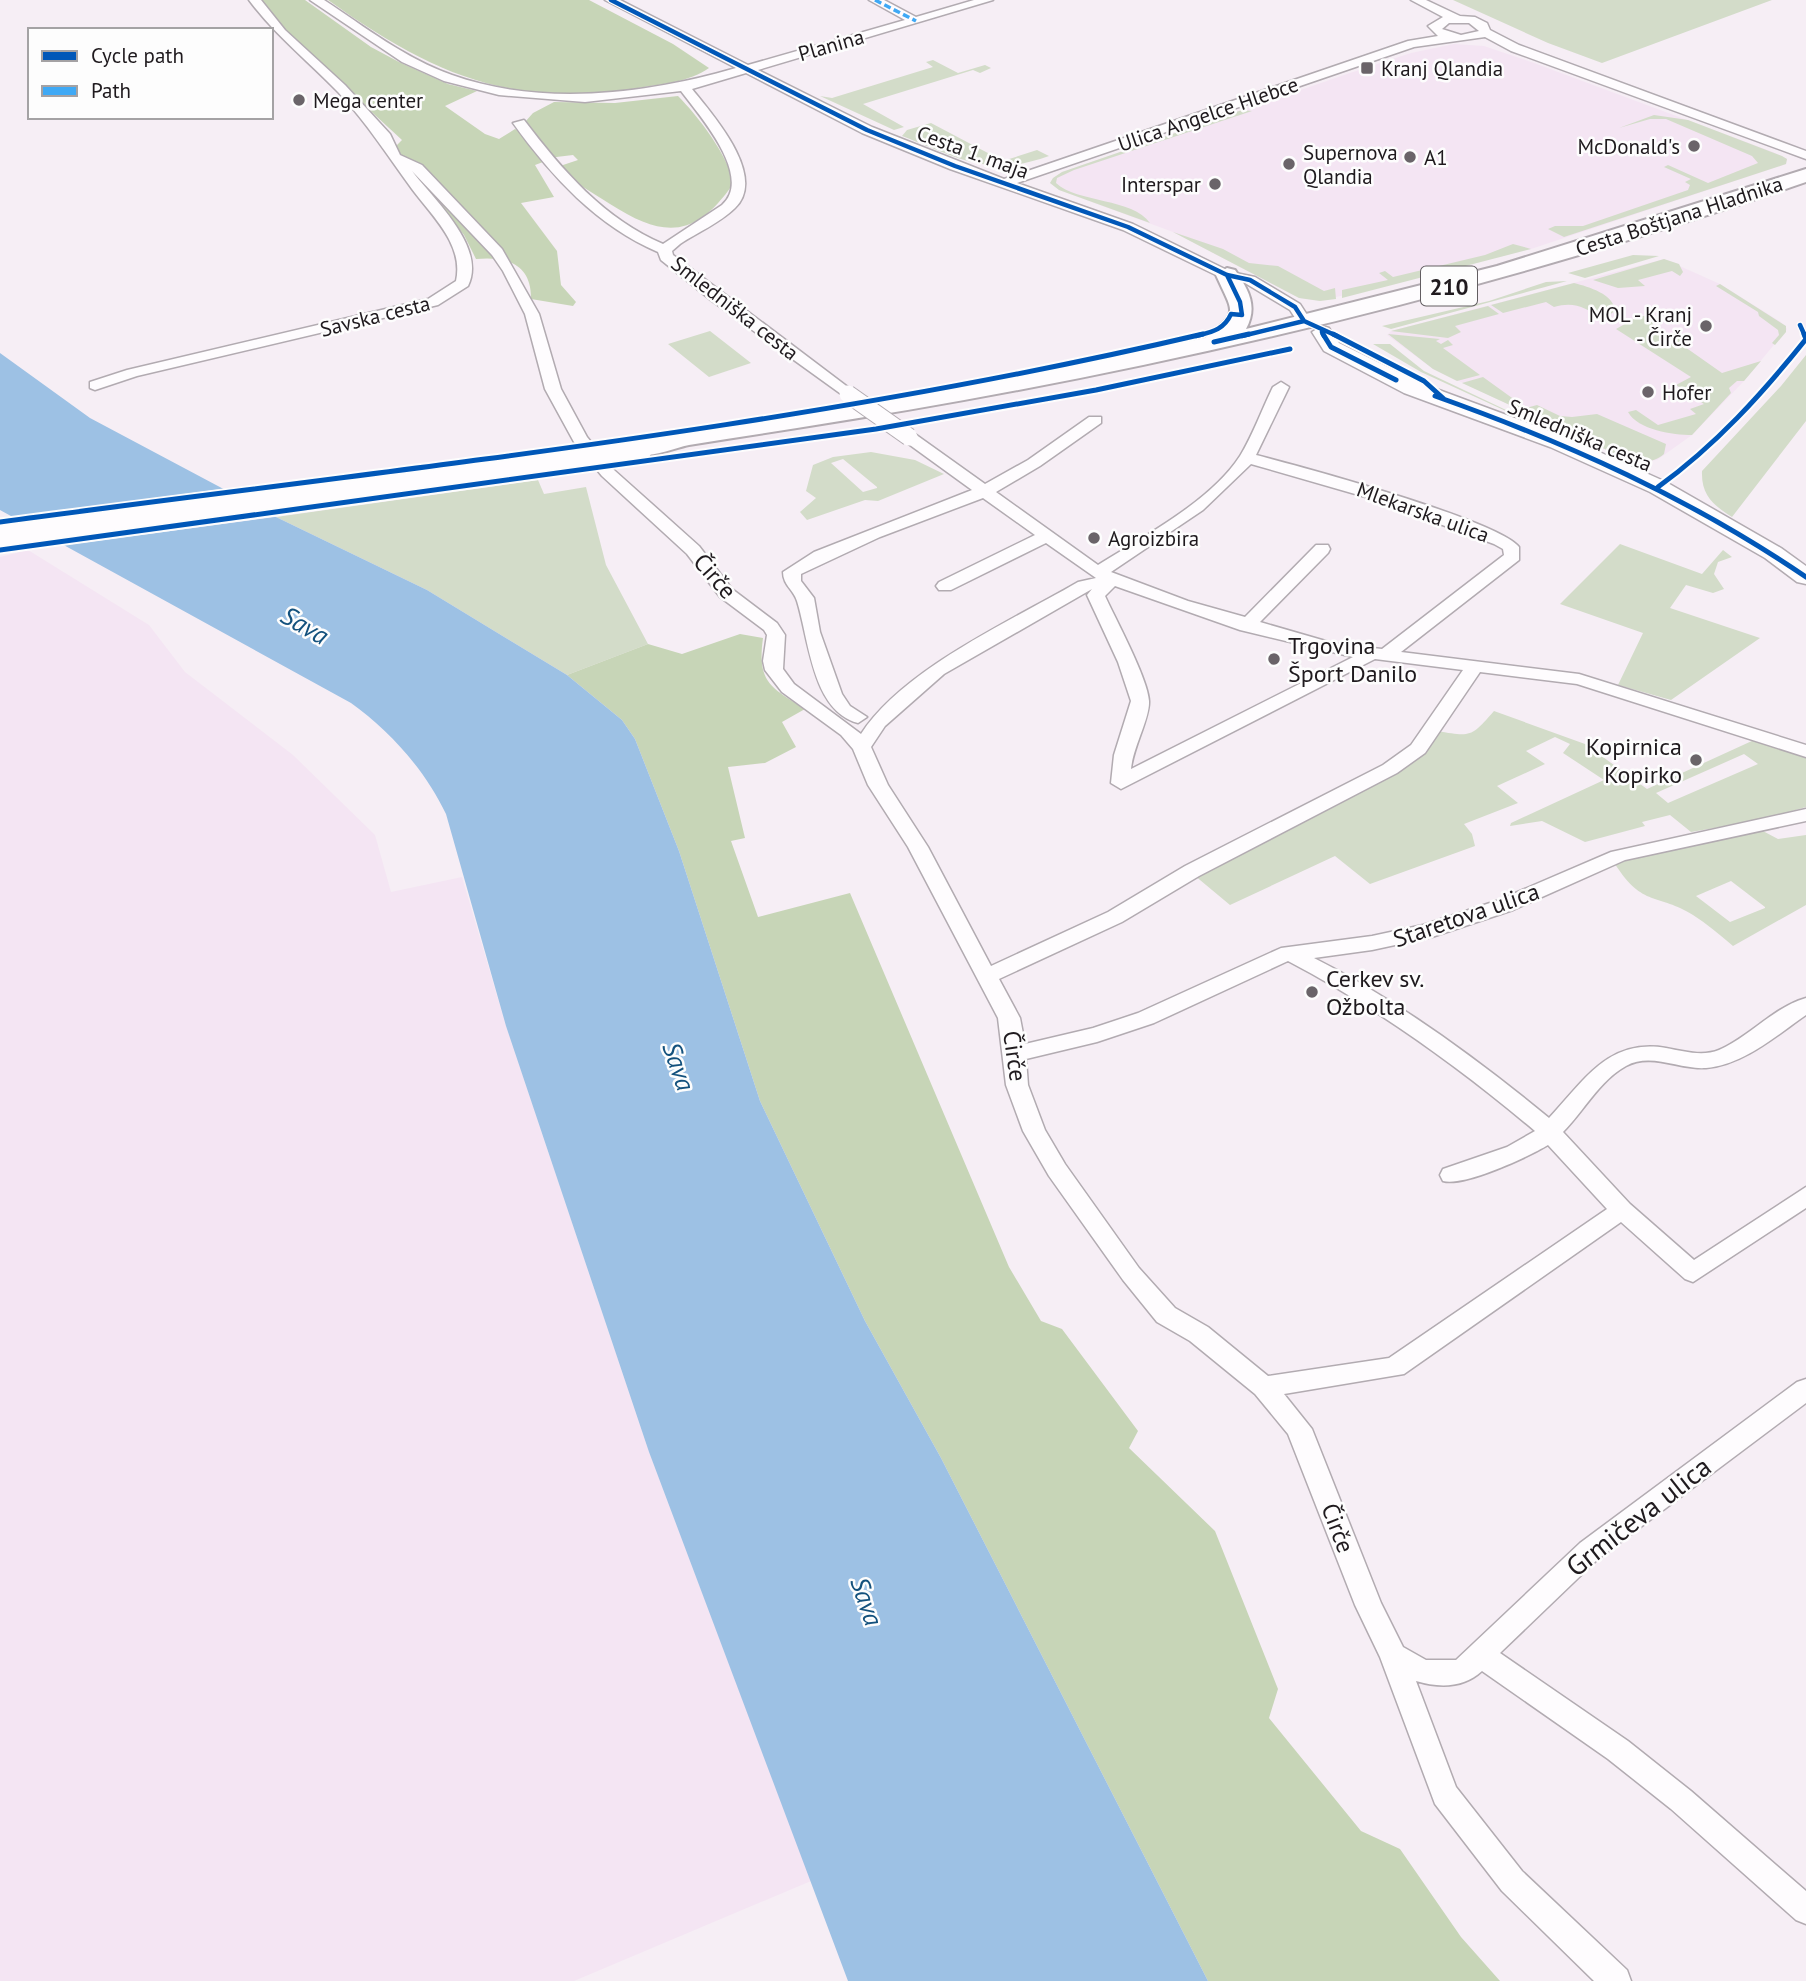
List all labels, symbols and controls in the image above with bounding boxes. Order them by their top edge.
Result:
street label: Planina [795,23,867,67]
legend [28,28,273,119]
text: Cycle path [91,42,184,69]
place label: Kranj Qlandia [1381,55,1503,82]
marker: Kranj Qlandia [1359,60,1375,76]
street label: Ulica Angelce Hlebce [1114,70,1302,158]
text: Path [91,77,131,104]
place label: Mega center [313,87,423,114]
marker: Mega center [291,92,307,108]
street label: Cesta 1. maja [913,119,1033,185]
place label: McDonald's [1577,133,1680,160]
marker: McDonald's [1686,138,1702,154]
place label: Supernova Qlandia [1303,139,1398,190]
place label: A1 [1424,144,1448,171]
marker: A1 [1402,149,1418,165]
marker: Supernova Qlandia [1281,156,1297,172]
street label: Cesta Boštjana Hladnika [1572,170,1786,262]
place label: Interspar [1121,171,1201,198]
marker: Interspar [1207,176,1223,192]
street label: Smledniška cesta [666,250,804,366]
road number: 210 [1421,266,1477,306]
street label: Savska cesta [317,289,433,343]
place label: MOL - Kranj - Čirče [1589,301,1692,352]
marker: MOL - Kranj - Čirče [1698,318,1714,334]
place label: Hofer [1662,379,1711,406]
marker: Hofer [1640,384,1656,400]
street label: Smledniška cesta [1504,392,1656,478]
street label: Mlekarska ulica [1353,476,1493,548]
place label: Agroizbira [1108,525,1199,552]
marker: Agroizbira [1086,530,1102,546]
street label: Čirče [687,547,743,605]
water label: Sava [275,598,335,652]
place label: Trgovina Šport Danilo [1288,630,1417,689]
marker: Trgovina Šport Danilo [1266,651,1282,667]
place label: Kopirnica Kopirko [1586,731,1682,790]
marker: Kopirnica Kopirko [1688,752,1704,768]
street label: Staretova ulica [1389,876,1543,954]
place label: Cerkev sv. Ožbolta [1326,963,1424,1022]
marker: Cerkev sv. Ožbolta [1304,984,1320,1000]
street label: Čirče [996,1029,1034,1083]
water label: Sava [655,1037,703,1095]
street label: Grmičeva ulica [1558,1448,1718,1584]
street label: Čirče [1314,1499,1362,1557]
water label: Sava [843,1572,891,1630]

